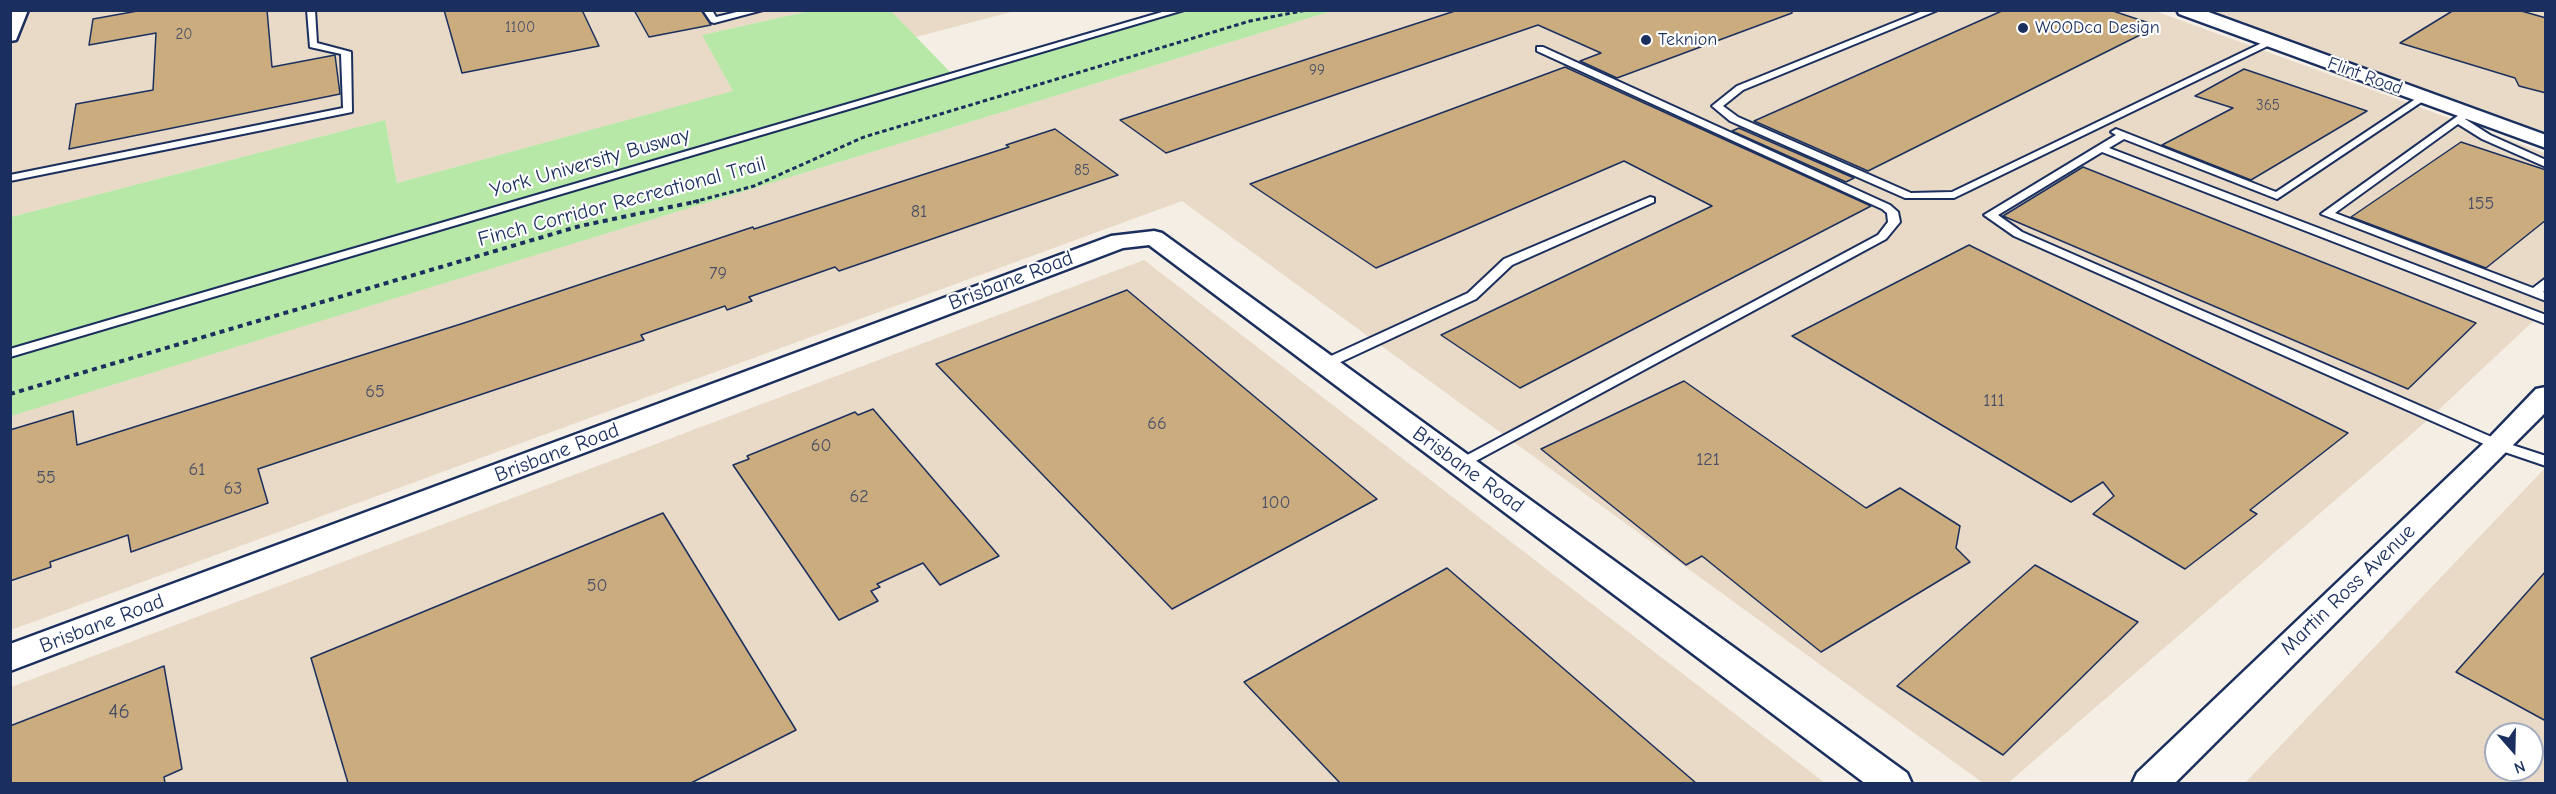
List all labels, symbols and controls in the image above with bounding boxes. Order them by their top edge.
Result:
place label: WOODca Design [2035,17,2160,39]
house number: 1100 [505,19,535,37]
marker: WOODca Design [2016,21,2030,35]
house number: 20 [176,26,192,44]
place label: Teknion [1658,29,1717,51]
marker: Teknion [1639,33,1653,47]
street label: Flint Road [2324,52,2406,100]
house number: 99 [1309,62,1325,80]
house number: 365 [2256,97,2280,115]
street label: York University Busway [487,122,693,204]
street label: Finch Corridor Recreational Trail [475,151,769,253]
house number: 85 [1074,162,1090,180]
house number: 155 [2468,193,2494,215]
house number: 81 [911,201,927,223]
street label: Brisbane Road [945,246,1077,316]
house number: 79 [709,263,727,285]
house number: 65 [365,381,385,403]
house number: 111 [1983,390,2005,412]
house number: 66 [1147,413,1167,435]
street label: Brisbane Road [491,418,623,488]
street label: Brisbane Road [1407,421,1529,519]
house number: 60 [811,435,831,457]
house number: 121 [1696,449,1720,471]
house number: 61 [189,459,205,481]
house number: 55 [36,467,56,489]
house number: 63 [224,478,242,500]
house number: 62 [849,486,869,508]
house number: 100 [1261,492,1291,514]
street label: Martin Ross Avenue [2275,519,2421,661]
house number: 50 [587,575,607,597]
street label: Brisbane Road [36,589,168,659]
house number: 46 [108,699,130,725]
north arrow [2484,722,2544,782]
text: N [2511,757,2527,777]

